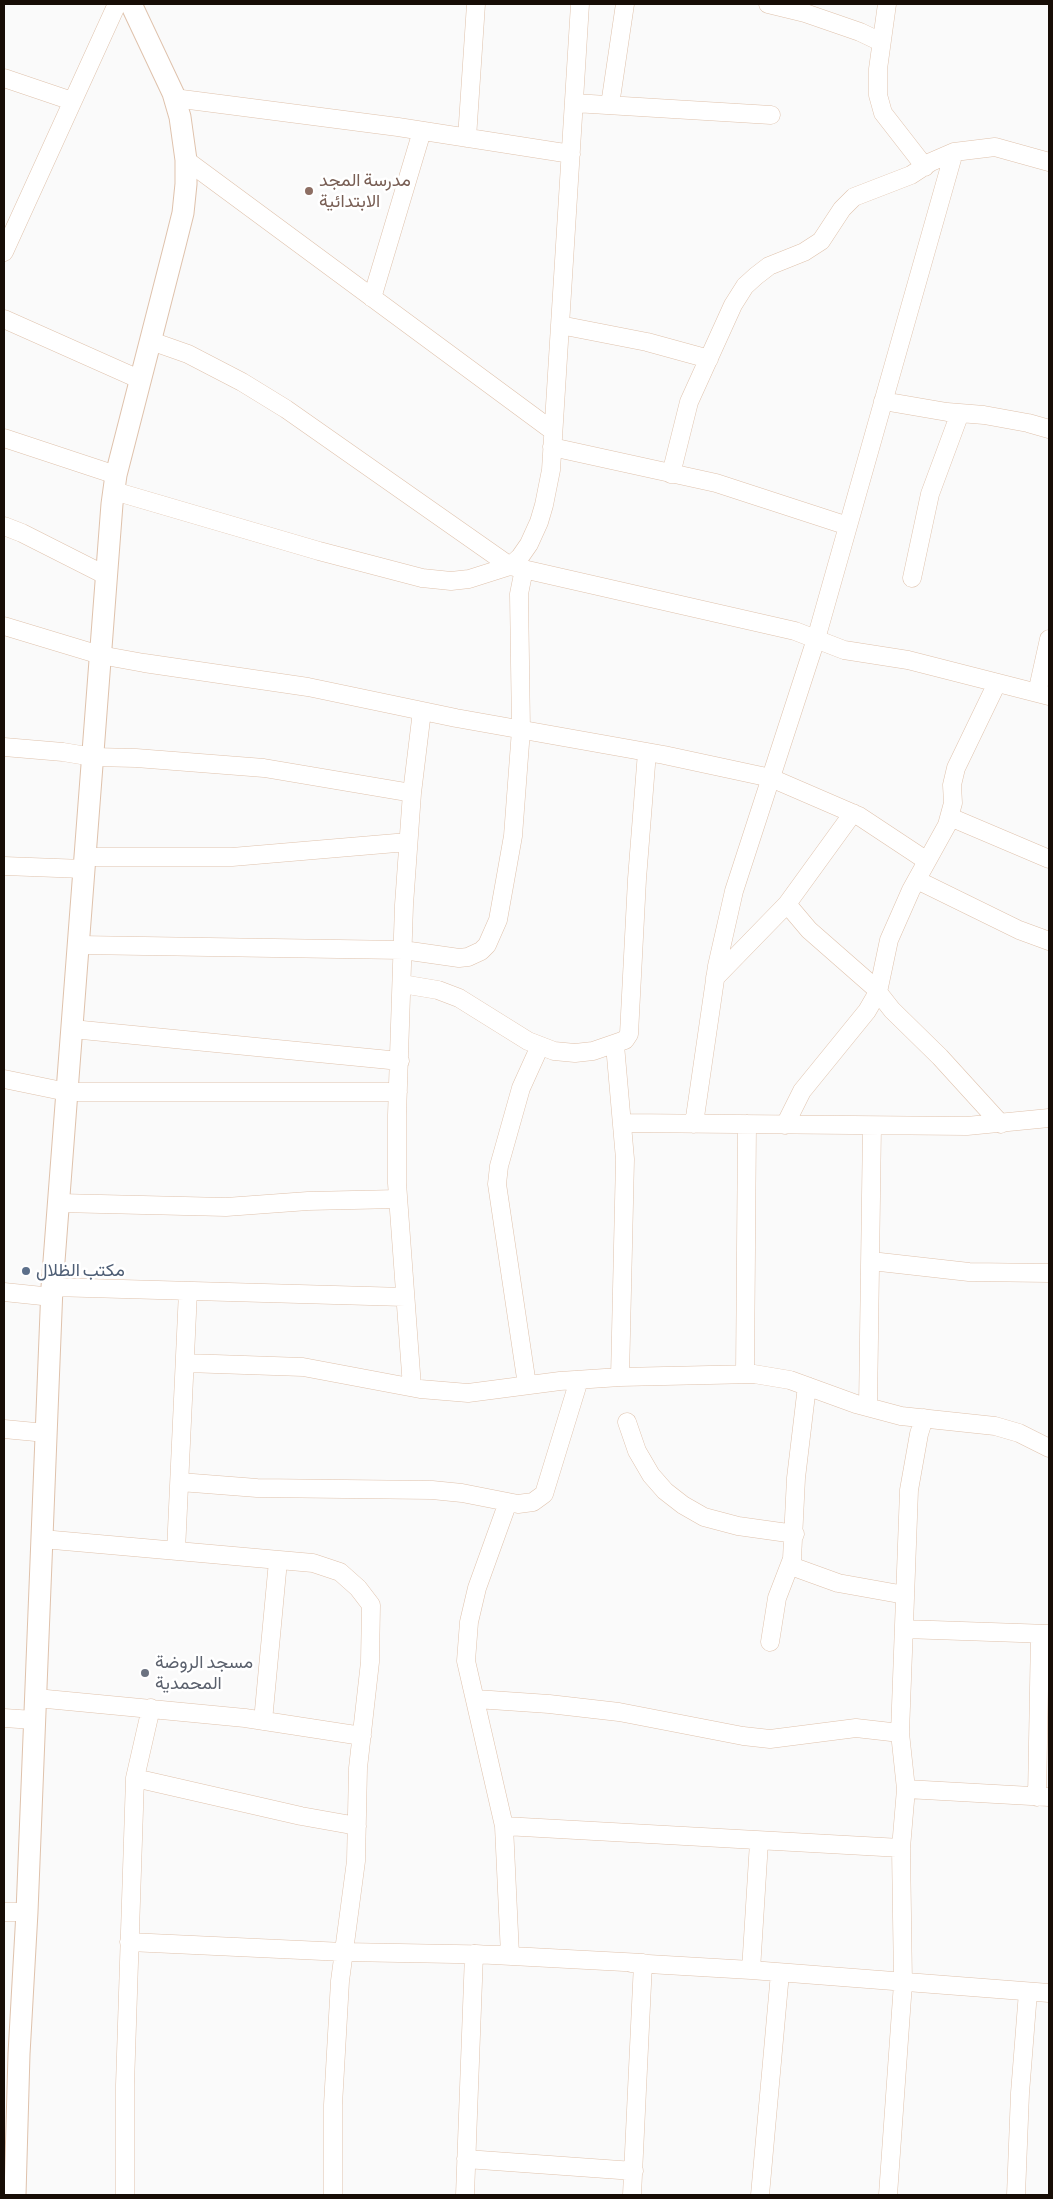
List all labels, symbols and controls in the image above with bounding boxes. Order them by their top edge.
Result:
place label: مدرسة المجد الابتدائية [319,170,411,212]
marker: مدرسة المجد الابتدائية [303,185,315,197]
place label: مكتب الظلال [36,1260,125,1282]
marker: مكتب الظلال [20,1265,32,1277]
place label: مسجد الروضة المحمدية [155,1652,253,1695]
marker: مسجد الروضة المحمدية [139,1667,151,1679]

